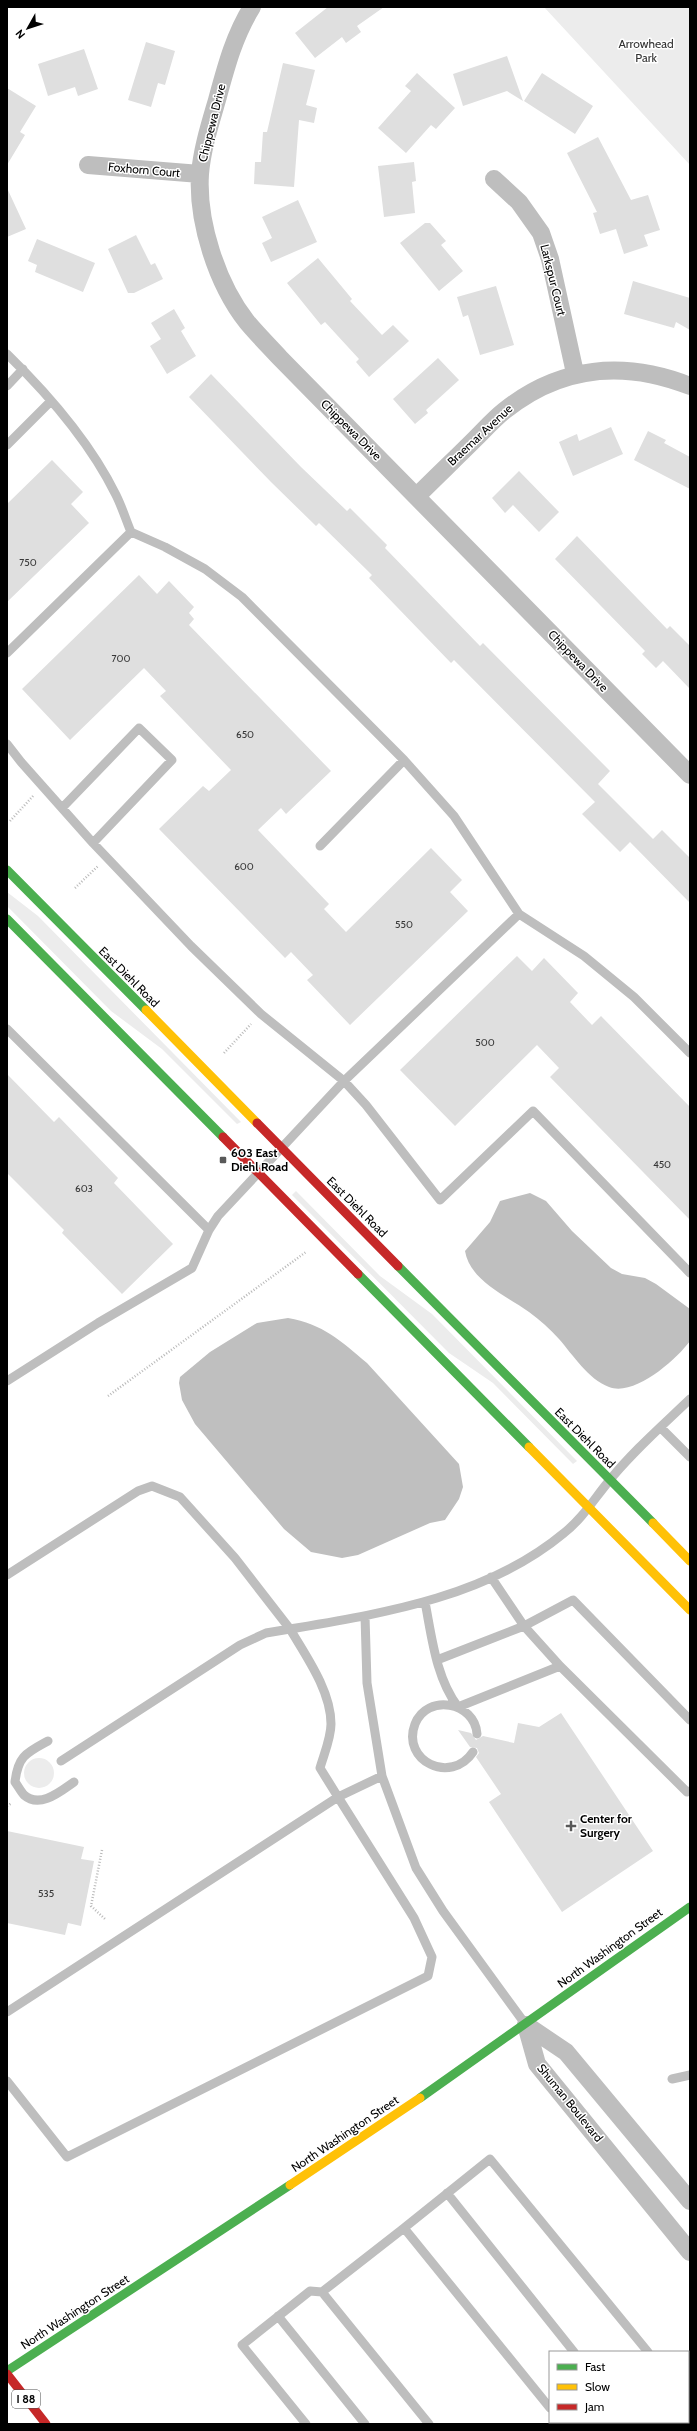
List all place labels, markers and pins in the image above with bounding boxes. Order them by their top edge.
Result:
place label: 603 East Diehl Road [231,1145,288,1174]
marker: 603 East Diehl Road [218,1155,228,1165]
place label: Center for Surgery [580,1811,632,1840]
marker: Center for Surgery [565,1820,577,1832]

